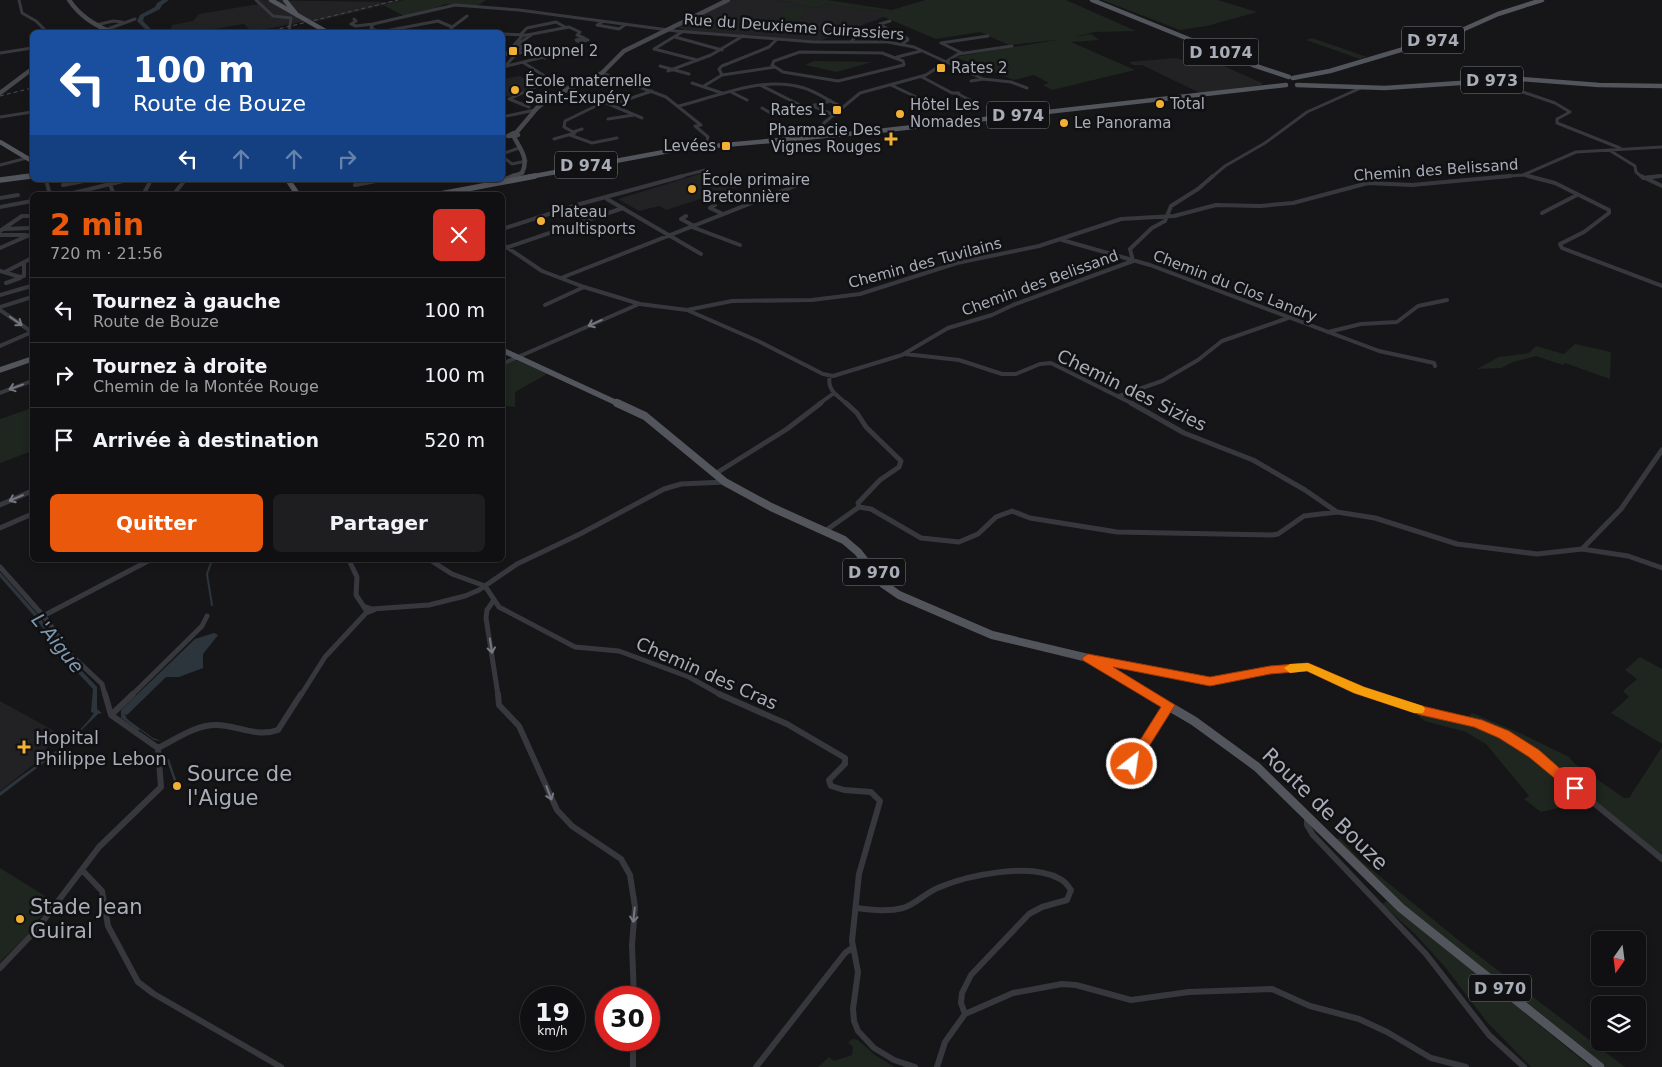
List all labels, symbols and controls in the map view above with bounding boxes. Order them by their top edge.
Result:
street label: Rue du Deuxieme Cuirassiers [683,10,905,44]
road number: D 974 [1402,26,1464,54]
road number: D 1074 [1184,38,1258,66]
place label: Roupnel 2 [523,42,598,60]
marker: Roupnel 2 [507,45,519,57]
icon: left [50,50,115,115]
text: 100 m [133,50,255,90]
place label: Rates 2 [951,59,1008,77]
marker: Rates 2 [935,62,947,74]
road number: D 973 [1461,66,1523,94]
place label: École maternelle Saint-Exupéry [525,71,651,107]
marker: École maternelle Saint-Exupéry [509,84,521,96]
text: Route de Bouze [133,91,306,116]
place label: Total [1169,95,1205,113]
place label: Hôtel Les Nomades [910,96,981,131]
marker: Total [1154,98,1166,110]
place label: Rates 1 [770,101,827,119]
road number: D 974 [987,102,1049,128]
marker: Rates 1 [831,104,843,116]
marker: Hôtel Les Nomades [894,108,906,120]
place label: Le Panorama [1074,114,1172,132]
marker: Le Panorama [1058,117,1070,129]
place label: Pharmacie Des Vignes Rouges [769,121,881,156]
marker: Pharmacie Des Vignes Rouges [885,133,897,145]
place label: Levées [664,137,716,155]
marker: Levées [720,140,732,152]
icon: left [174,145,202,173]
icon: ahead [227,145,255,173]
icon: ahead [280,145,308,173]
icon: right [333,145,361,173]
road number: D 974 [555,152,617,178]
street label: Chemin des Belissand [1353,155,1519,185]
place label: École primaire Bretonnière [702,170,810,206]
marker: École primaire Bretonnière [686,183,698,195]
place label: Plateau multisports [551,203,636,238]
text: 2 min [50,207,144,242]
button: close [433,209,485,261]
marker: Plateau multisports [535,215,547,227]
street label: Chemin des Tuvilains [846,234,1004,292]
text: 720 m · 21:56 [50,244,163,263]
street label: Chemin des Belissand [959,246,1121,320]
street label: Chemin du Clos Landry [1151,246,1320,326]
text: Tournez à gauche [93,290,281,312]
icon: left [50,296,78,324]
text: 100 m [424,299,485,321]
text: Route de Bouze [93,312,219,331]
one-way arrow [9,316,23,326]
one-way arrow [588,319,603,329]
street label: Chemin des Sizies [1054,345,1210,435]
text: Tournez à droite [93,355,267,377]
icon: right [50,361,78,389]
text: 100 m [424,364,485,386]
text: Chemin de la Montée Rouge [93,377,319,396]
one-way arrow [9,383,24,392]
icon: arrive [50,426,78,454]
text: Arrivée à destination [93,429,319,451]
text: 520 m [424,429,485,451]
one-way arrow [9,494,24,504]
button: Quitter [50,494,263,552]
button: Partager [273,494,485,552]
road number: D 970 [843,558,905,586]
water label: L'Aigue [27,609,89,677]
street label: Chemin des Cras [633,632,781,714]
one-way arrow [487,638,497,654]
place label: Hopital Philippe Lebon [35,727,167,769]
position arrow [1105,737,1157,789]
marker: Hopital Philippe Lebon [17,740,31,754]
street label: Route de Bouze [1257,743,1393,875]
place label: Source de l'Aigue [187,762,292,810]
pin [1554,767,1596,809]
icon: arrive [1561,774,1589,802]
marker: Source de l'Aigue [171,780,183,792]
one-way arrow [545,785,554,800]
place label: Stade Jean Guiral [30,895,143,943]
one-way arrow [629,907,639,923]
marker: Stade Jean Guiral [14,913,26,925]
north arrow [1591,931,1646,986]
map controls [1591,931,1646,1051]
road number: D 970 [1469,974,1531,1001]
speed limit sign: 30 [595,986,660,1051]
button: layers [1591,996,1646,1051]
text: 19 [535,998,570,1027]
text: km/h [537,1024,568,1038]

